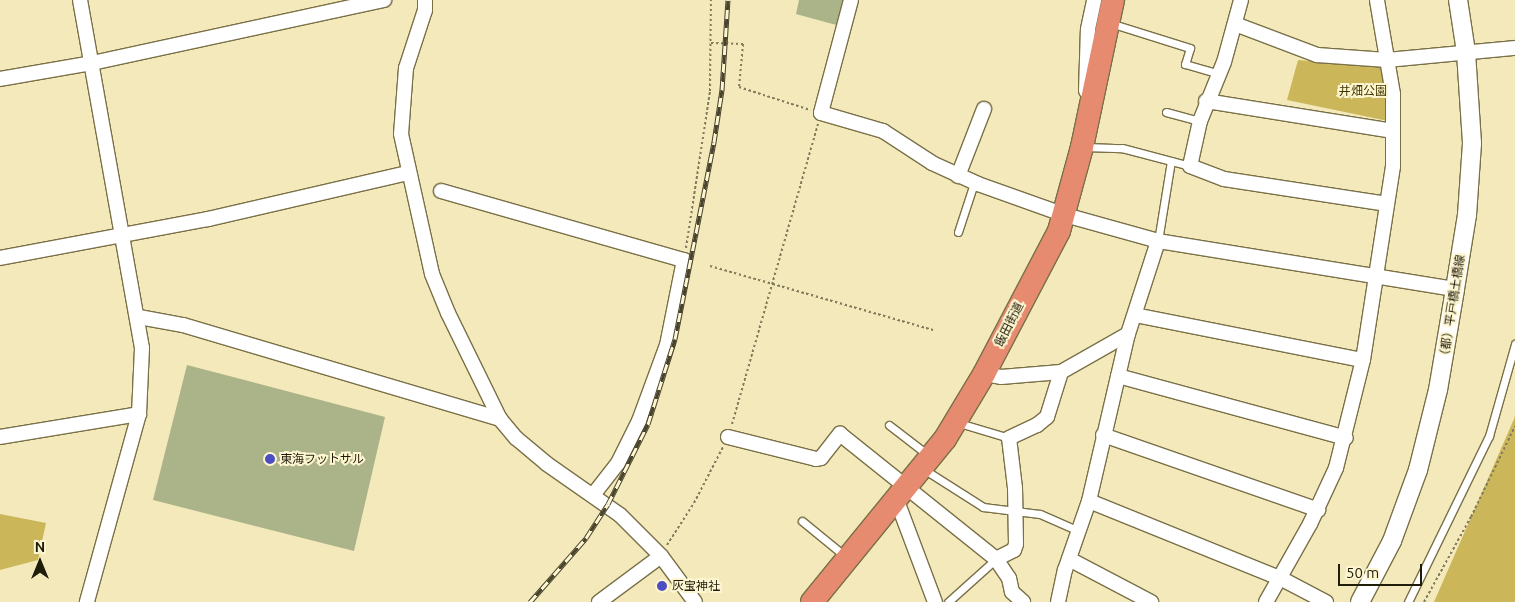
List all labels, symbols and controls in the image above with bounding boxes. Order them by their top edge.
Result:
park label: 井畑公園 [1339,84,1387,98]
street label: （都）平戸橋土橋線 [1436,254,1468,362]
street label: 飯田街道 [992,299,1026,349]
place label: 東海フットサル [280,452,364,466]
marker: 東海フットサル [264,453,276,465]
north arrow [15,537,65,587]
text: N [35,539,45,555]
scale bar [1340,554,1424,586]
text: 50 m [1346,564,1379,581]
place label: 灰宝神社 [672,579,720,593]
marker: 灰宝神社 [656,580,668,592]

